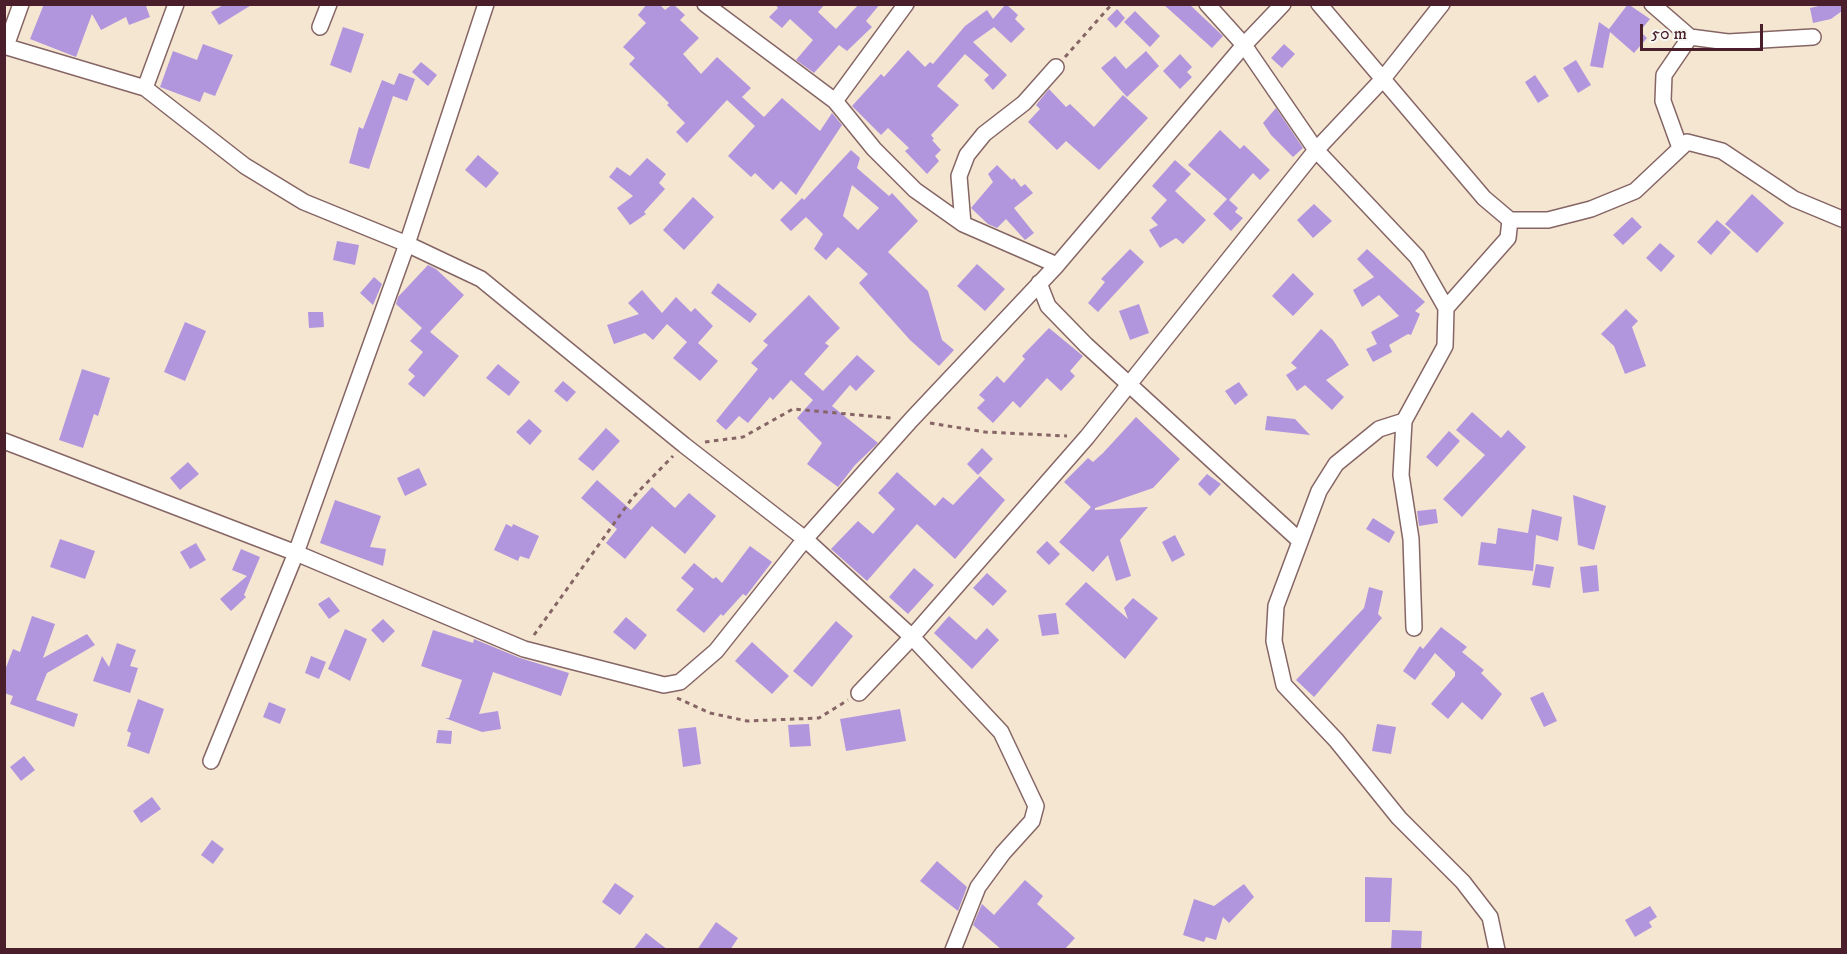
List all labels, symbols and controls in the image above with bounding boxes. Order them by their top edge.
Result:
scale bar [1643,12,1766,50]
text: 50 m [1651,23,1687,45]

